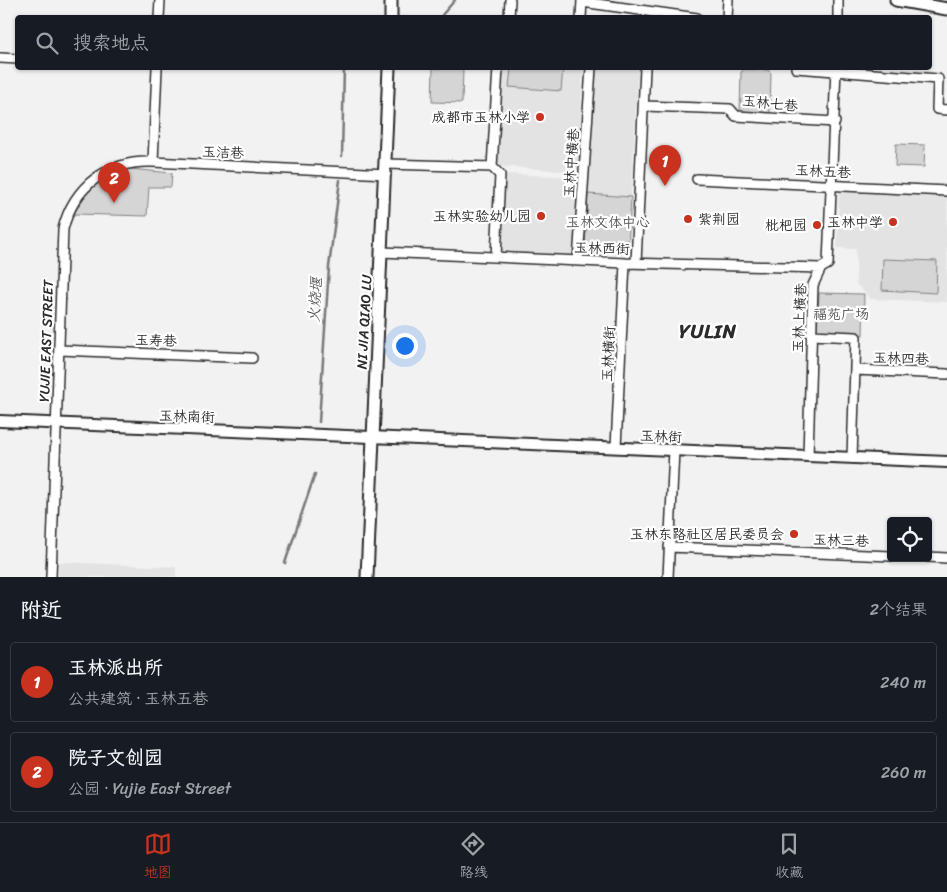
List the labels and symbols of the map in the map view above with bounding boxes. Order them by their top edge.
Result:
street label: 玉林七巷 [741,88,800,119]
place label: 成都市玉林小学 [432,105,530,130]
marker: 成都市玉林小学 [534,111,546,123]
street label: 玉林中横巷 [557,126,586,199]
street label: 玉洁巷 [201,139,246,166]
pin: 1 [649,145,681,186]
street label: 玉林五巷 [794,158,853,185]
pin: 2 [98,162,130,203]
place label: 玉林实验幼儿园 [433,204,531,229]
place label: 紫荆园 [698,207,740,232]
marker: 玉林实验幼儿园 [535,210,547,222]
park label: 玉林文体中心 [566,210,650,235]
place label: 玉林中学 [827,210,883,235]
marker: 紫荆园 [682,213,694,225]
place label: 枇杷园 [765,213,807,238]
marker: 玉林中学 [887,216,899,228]
marker: 枇杷园 [811,219,823,231]
street label: 玉林西街 [574,235,630,262]
street label: NI JIA QIAO LU [350,273,379,370]
water label: 火烧堰 [300,275,330,323]
street label: YUJIE EAST STREET [32,278,61,403]
street label: 玉林上横巷 [785,281,814,354]
park label: 福苑广场 [813,302,869,327]
district label: YULIN [679,315,737,348]
street label: 玉林横街 [595,325,622,383]
street label: 玉寿巷 [135,327,178,354]
your location [392,333,418,359]
street label: 玉林四巷 [873,345,930,372]
street label: 玉林南街 [159,403,215,430]
street label: 玉林街 [639,423,683,450]
place label: 玉林东路社区居民委员会 [630,522,784,547]
street label: 玉林三巷 [813,527,870,554]
marker: 玉林东路社区居民委员会 [788,528,800,540]

